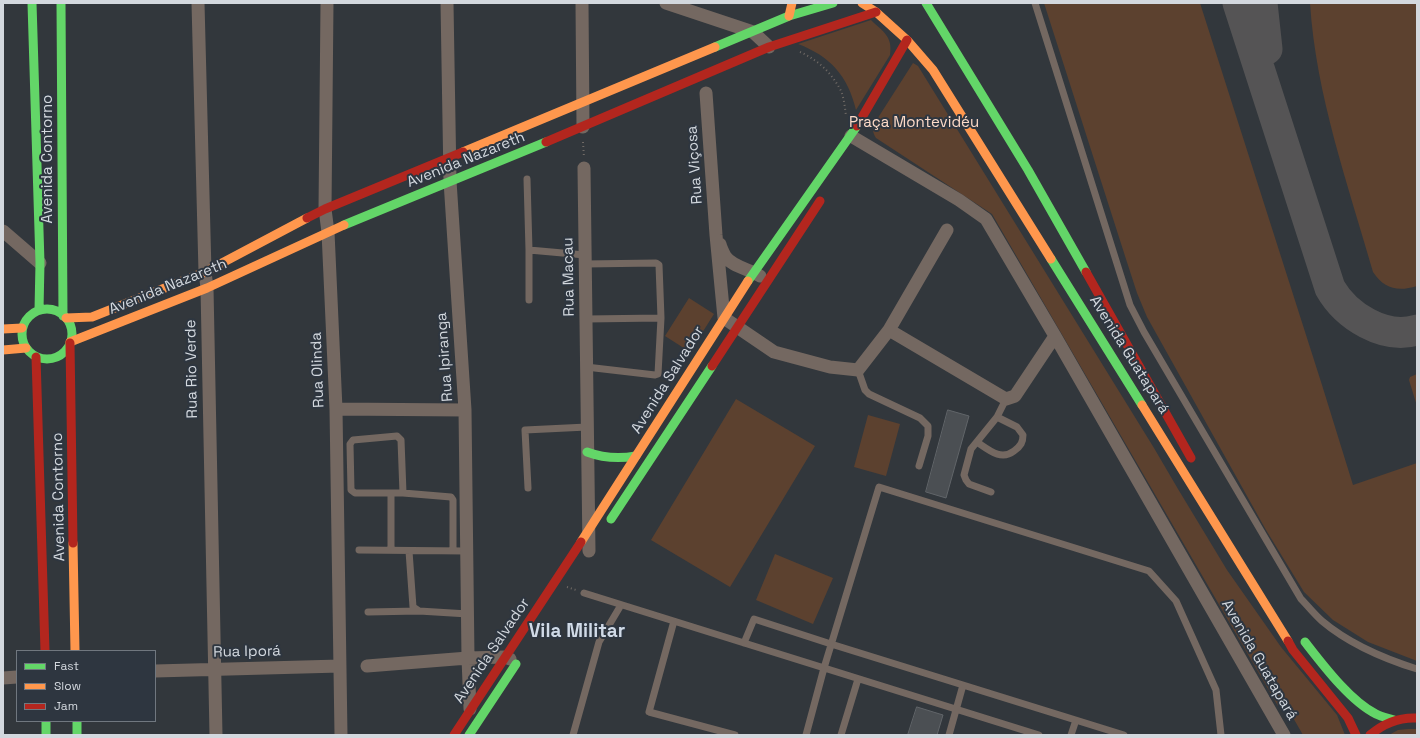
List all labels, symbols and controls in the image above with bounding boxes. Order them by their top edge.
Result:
street label: Avenida Contorno [39,95,57,223]
park label: Praça Montevidéu [849,114,979,132]
street label: Rua Viçosa [683,125,707,205]
street label: Avenida Nazareth [404,128,528,192]
street label: Rua Macau [559,237,579,317]
street label: Avenida Nazareth [106,255,230,319]
street label: Avenida Guatapará [1085,293,1173,417]
street label: Rua Ipiranga [433,312,457,402]
street label: Rua Rio Verde [182,319,202,419]
street label: Avenida Salvador [628,323,708,437]
street label: Rua Olinda [308,332,328,408]
street label: Avenida Contorno [49,432,69,562]
street label: Avenida Salvador [450,595,534,707]
street label: Avenida Guatapará [1217,597,1301,723]
district label: Vila Militar [529,621,625,643]
street label: Rua Iporá [213,642,281,662]
legend [16,650,156,722]
text: Fast [54,658,79,674]
text: Slow [54,678,81,694]
text: Jam [54,698,78,714]

